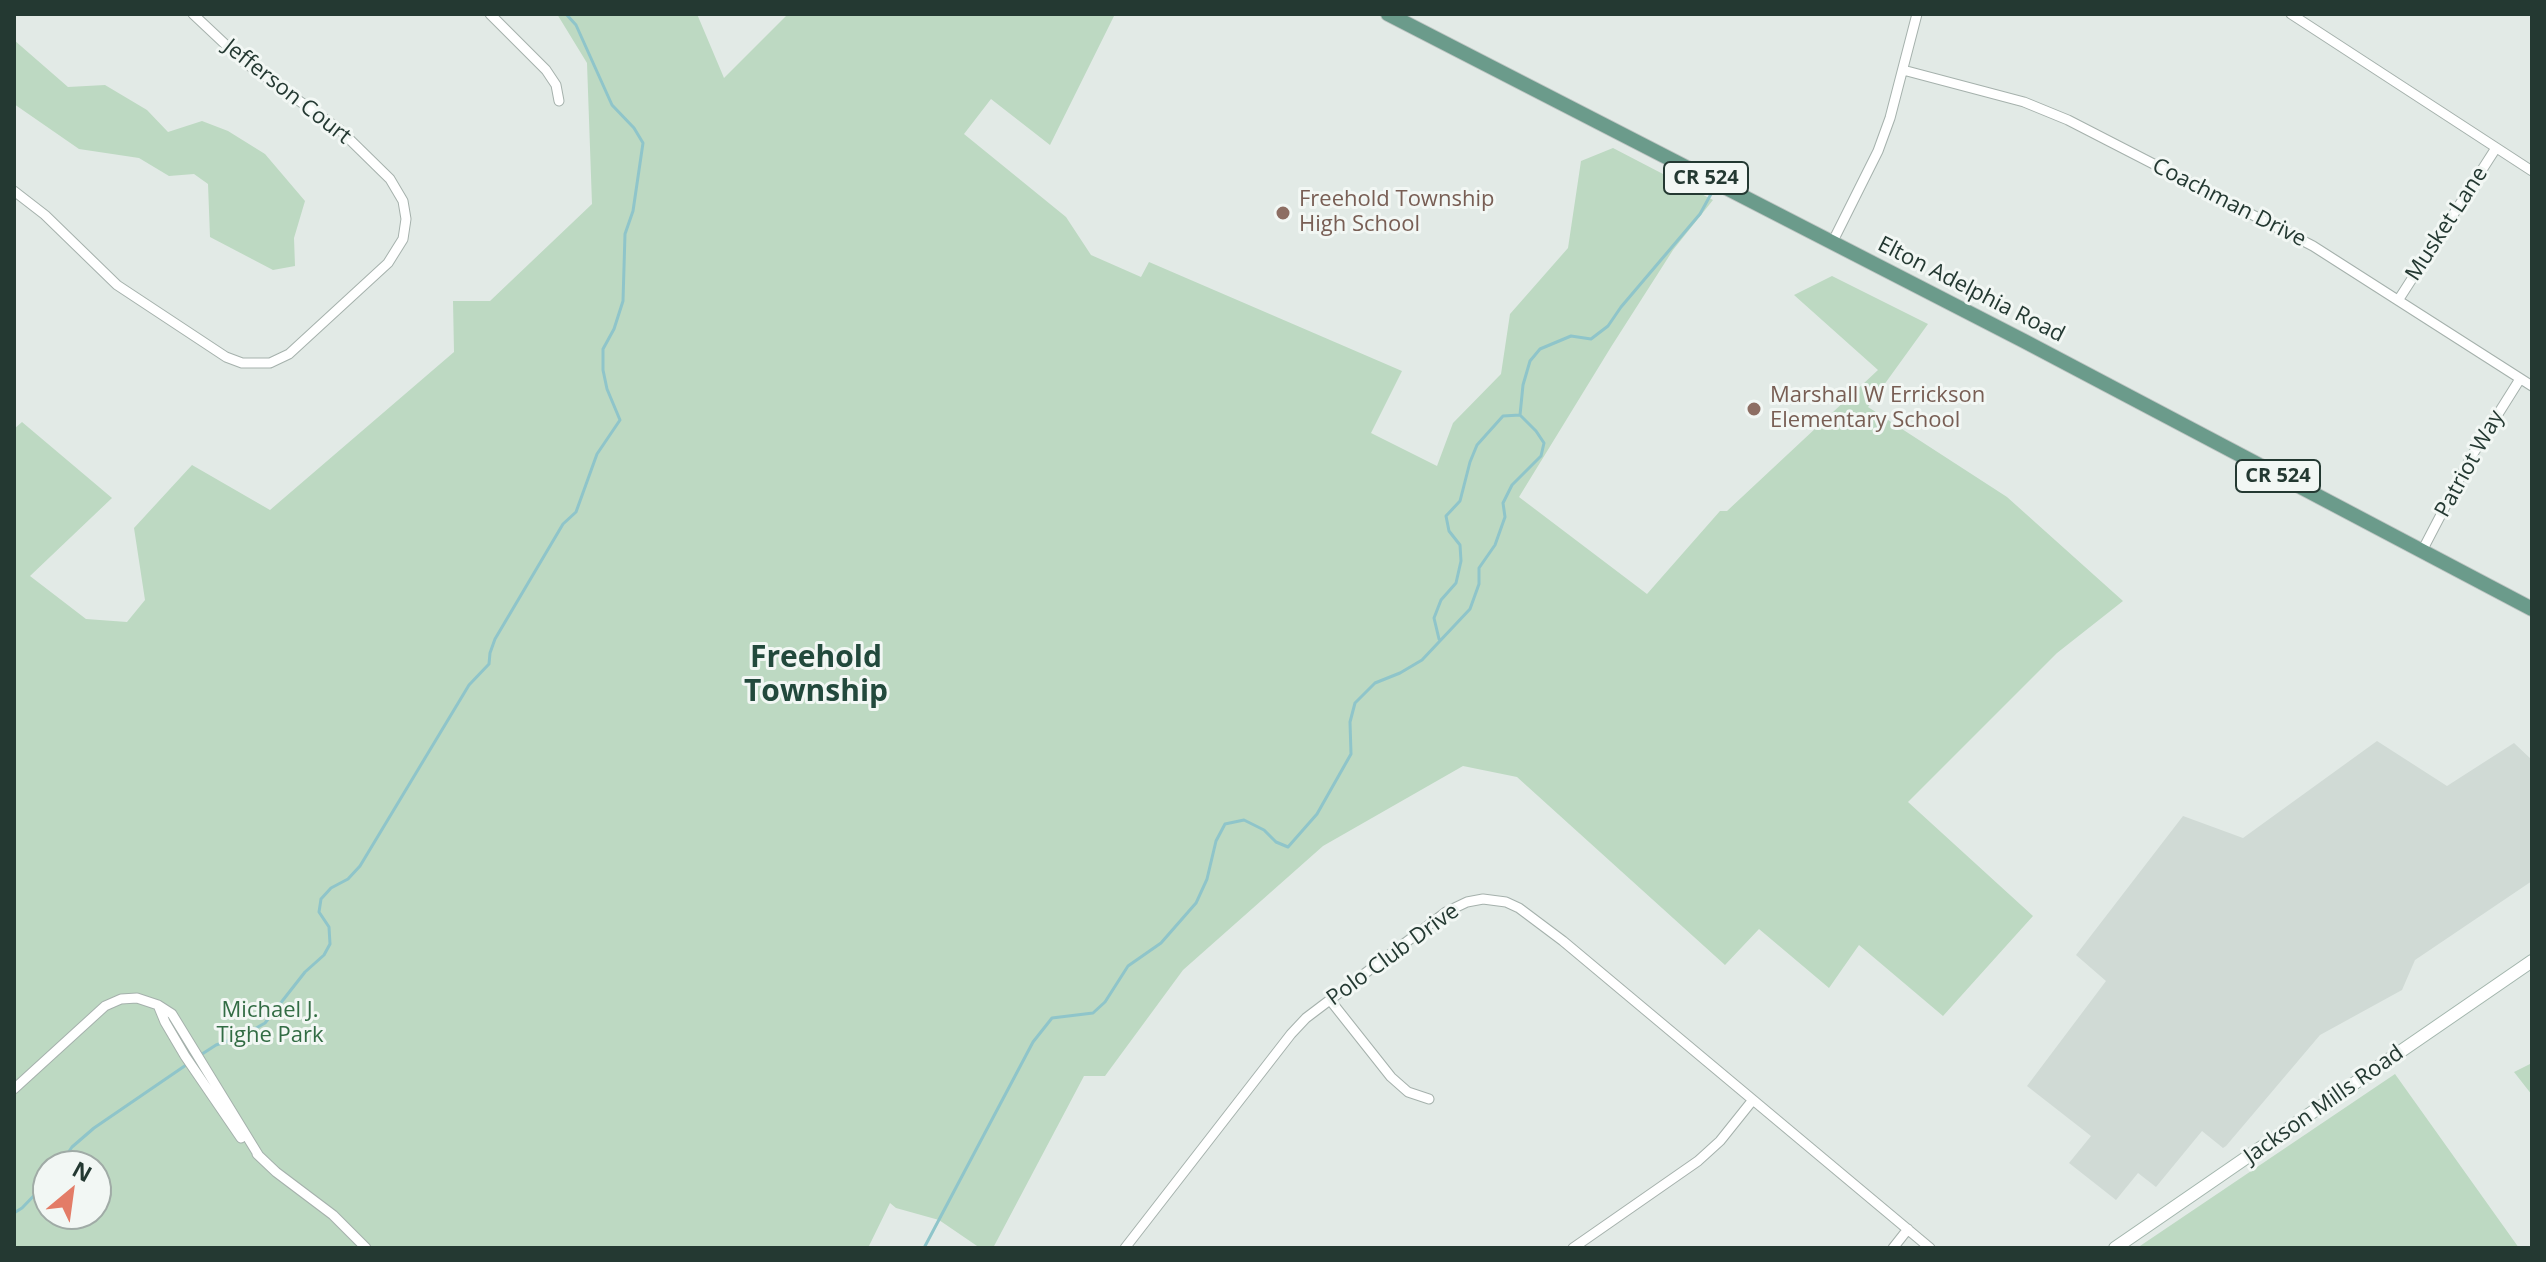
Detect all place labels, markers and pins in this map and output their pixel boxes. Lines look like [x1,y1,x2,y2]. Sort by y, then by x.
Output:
place label: Freehold Township High School [1299,187,1494,238]
marker: Freehold Township High School [1274,204,1292,222]
place label: Marshall W Errickson Elementary School [1770,383,1985,434]
marker: Marshall W Errickson Elementary School [1745,400,1763,418]

